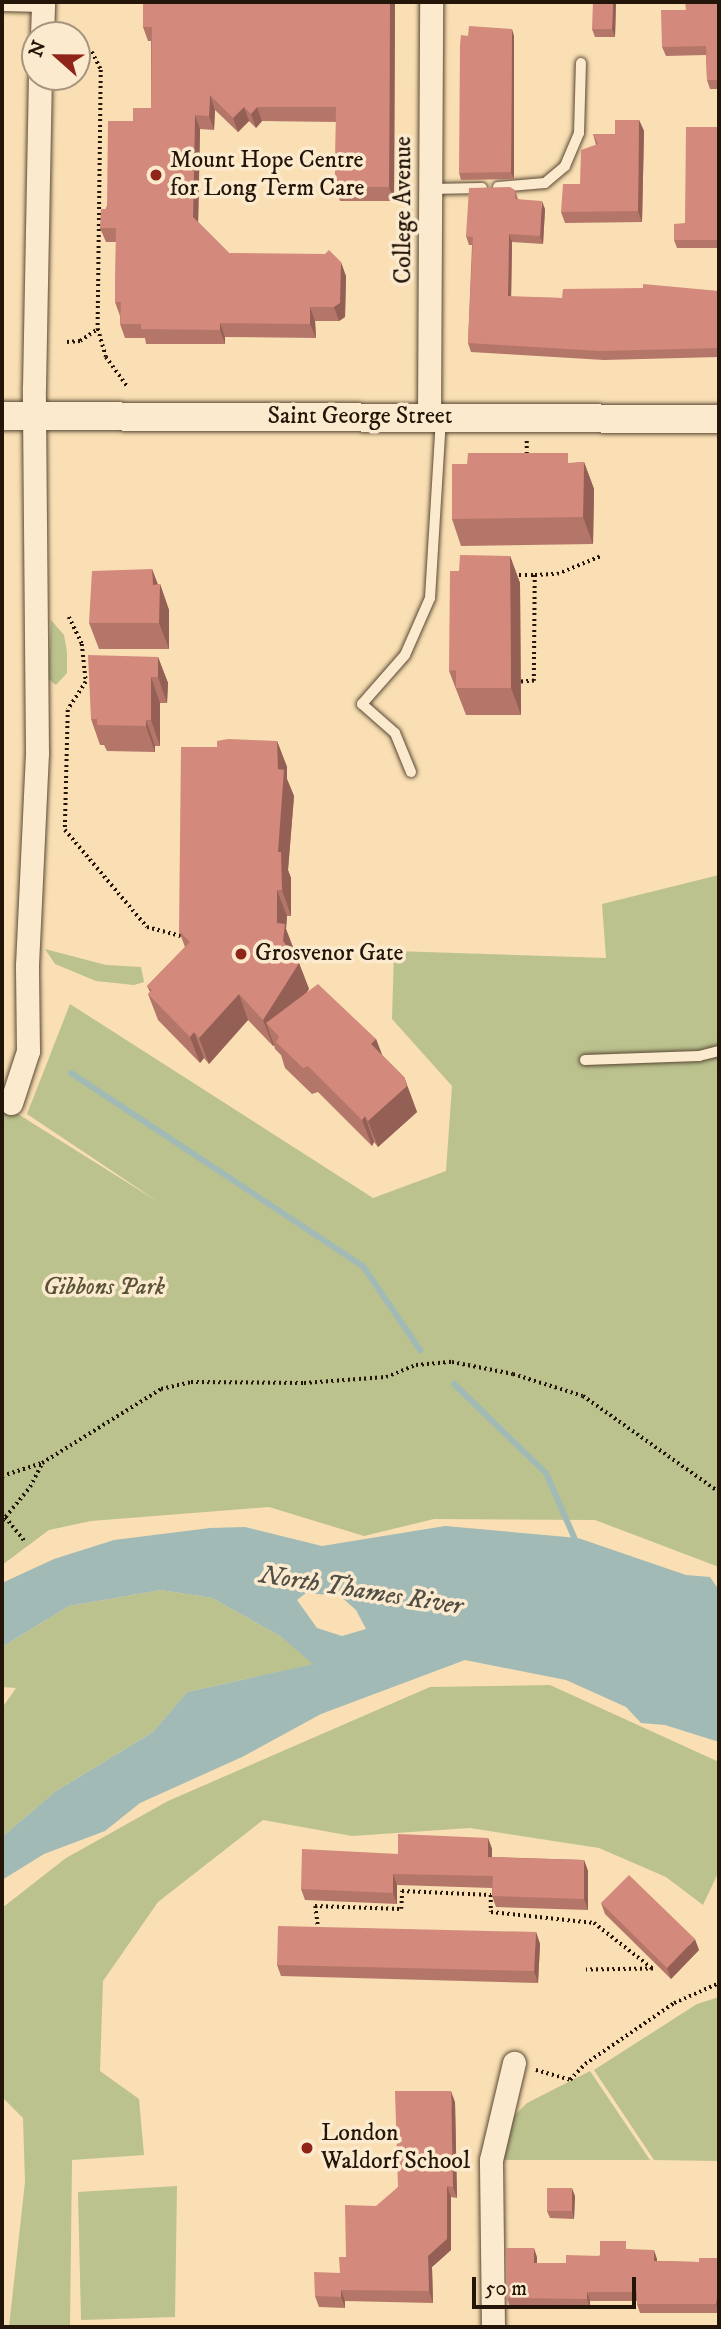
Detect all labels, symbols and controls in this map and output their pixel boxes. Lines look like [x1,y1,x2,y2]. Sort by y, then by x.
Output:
north arrow [21,21,91,91]
text: N [24,38,51,60]
street label: College Avenue [390,136,418,284]
place label: Mount Hope Centre for Long Term Care [170,147,364,203]
marker: Mount Hope Centre for Long Term Care [148,167,164,183]
street label: Saint George Street [268,403,452,431]
place label: Grosvenor Gate [255,940,404,968]
marker: Grosvenor Gate [233,946,249,962]
park label: Gibbons Park [43,1274,165,1302]
water label: North Thames River [257,1560,465,1622]
place label: London Waldorf School [321,2120,470,2176]
marker: London Waldorf School [299,2140,315,2156]
scale bar [476,2262,640,2306]
text: 50 m [485,2276,527,2302]

